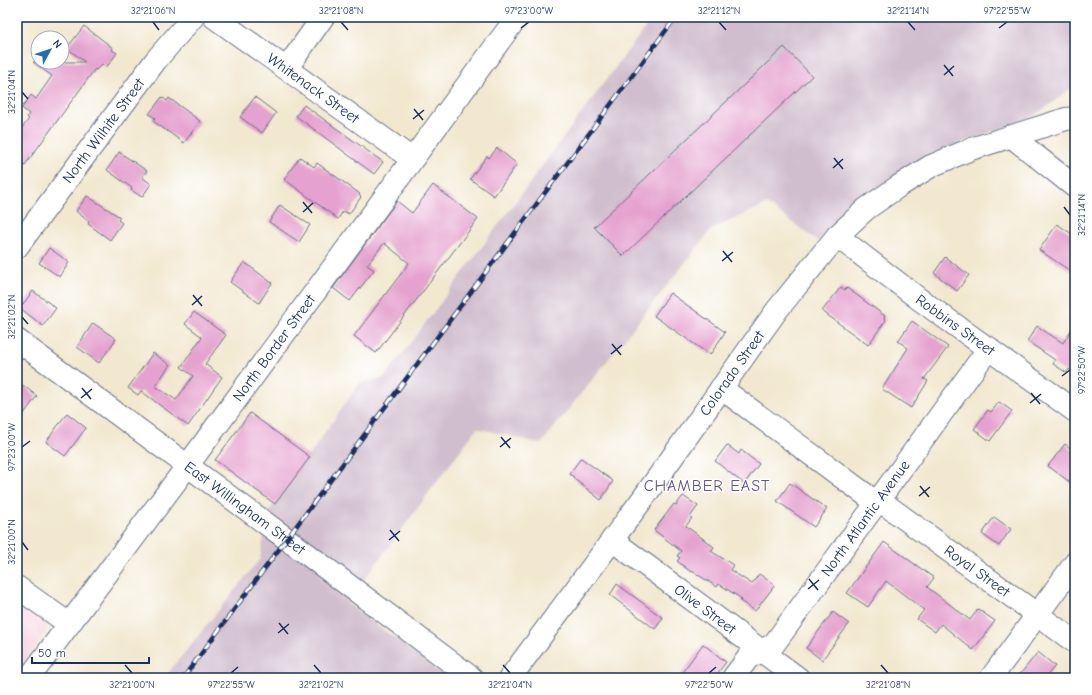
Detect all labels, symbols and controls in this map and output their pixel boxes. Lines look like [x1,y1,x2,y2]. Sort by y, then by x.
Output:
text: 32°21'06"N [131,5,175,17]
text: 32°21'08"N [319,5,363,17]
text: 97°23'00"W [505,5,554,17]
text: 32°21'12"N [698,5,740,17]
text: 32°21'14"N [887,5,929,17]
text: 97°22'55"W [983,5,1031,17]
north arrow [30,30,70,70]
text: N [50,37,65,51]
street label: Whitenack Street [264,49,363,128]
text: 32°21'04"N [6,70,18,114]
street label: North Wilhite Street [59,74,149,187]
text: 32°21'14"N [1076,194,1088,236]
street label: Robbins Street [912,290,999,360]
street label: North Border Street [229,291,319,405]
text: 32°21'02"N [6,295,18,339]
street label: Colorado Street [696,327,769,419]
text: 97°22'50"W [1076,346,1088,394]
text: 97°23'00"W [6,422,18,471]
street label: North Atlantic Avenue [817,456,914,580]
street label: East Willingham Street [181,457,309,559]
district label: CHAMBER EAST [644,477,770,495]
text: 32°21'00"N [6,519,18,565]
street label: Royal Street [941,541,1014,601]
street label: Olive Street [671,580,740,638]
scale bar [32,639,149,665]
text: 50 m [38,646,66,660]
text: 32°21'00"N [109,679,155,691]
text: 97°22'55"W [207,679,255,691]
text: 32°21'02"N [299,679,343,691]
text: 32°21'04"N [488,679,532,691]
text: 97°22'50"W [685,679,733,691]
text: 32°21'08"N [866,679,910,691]

